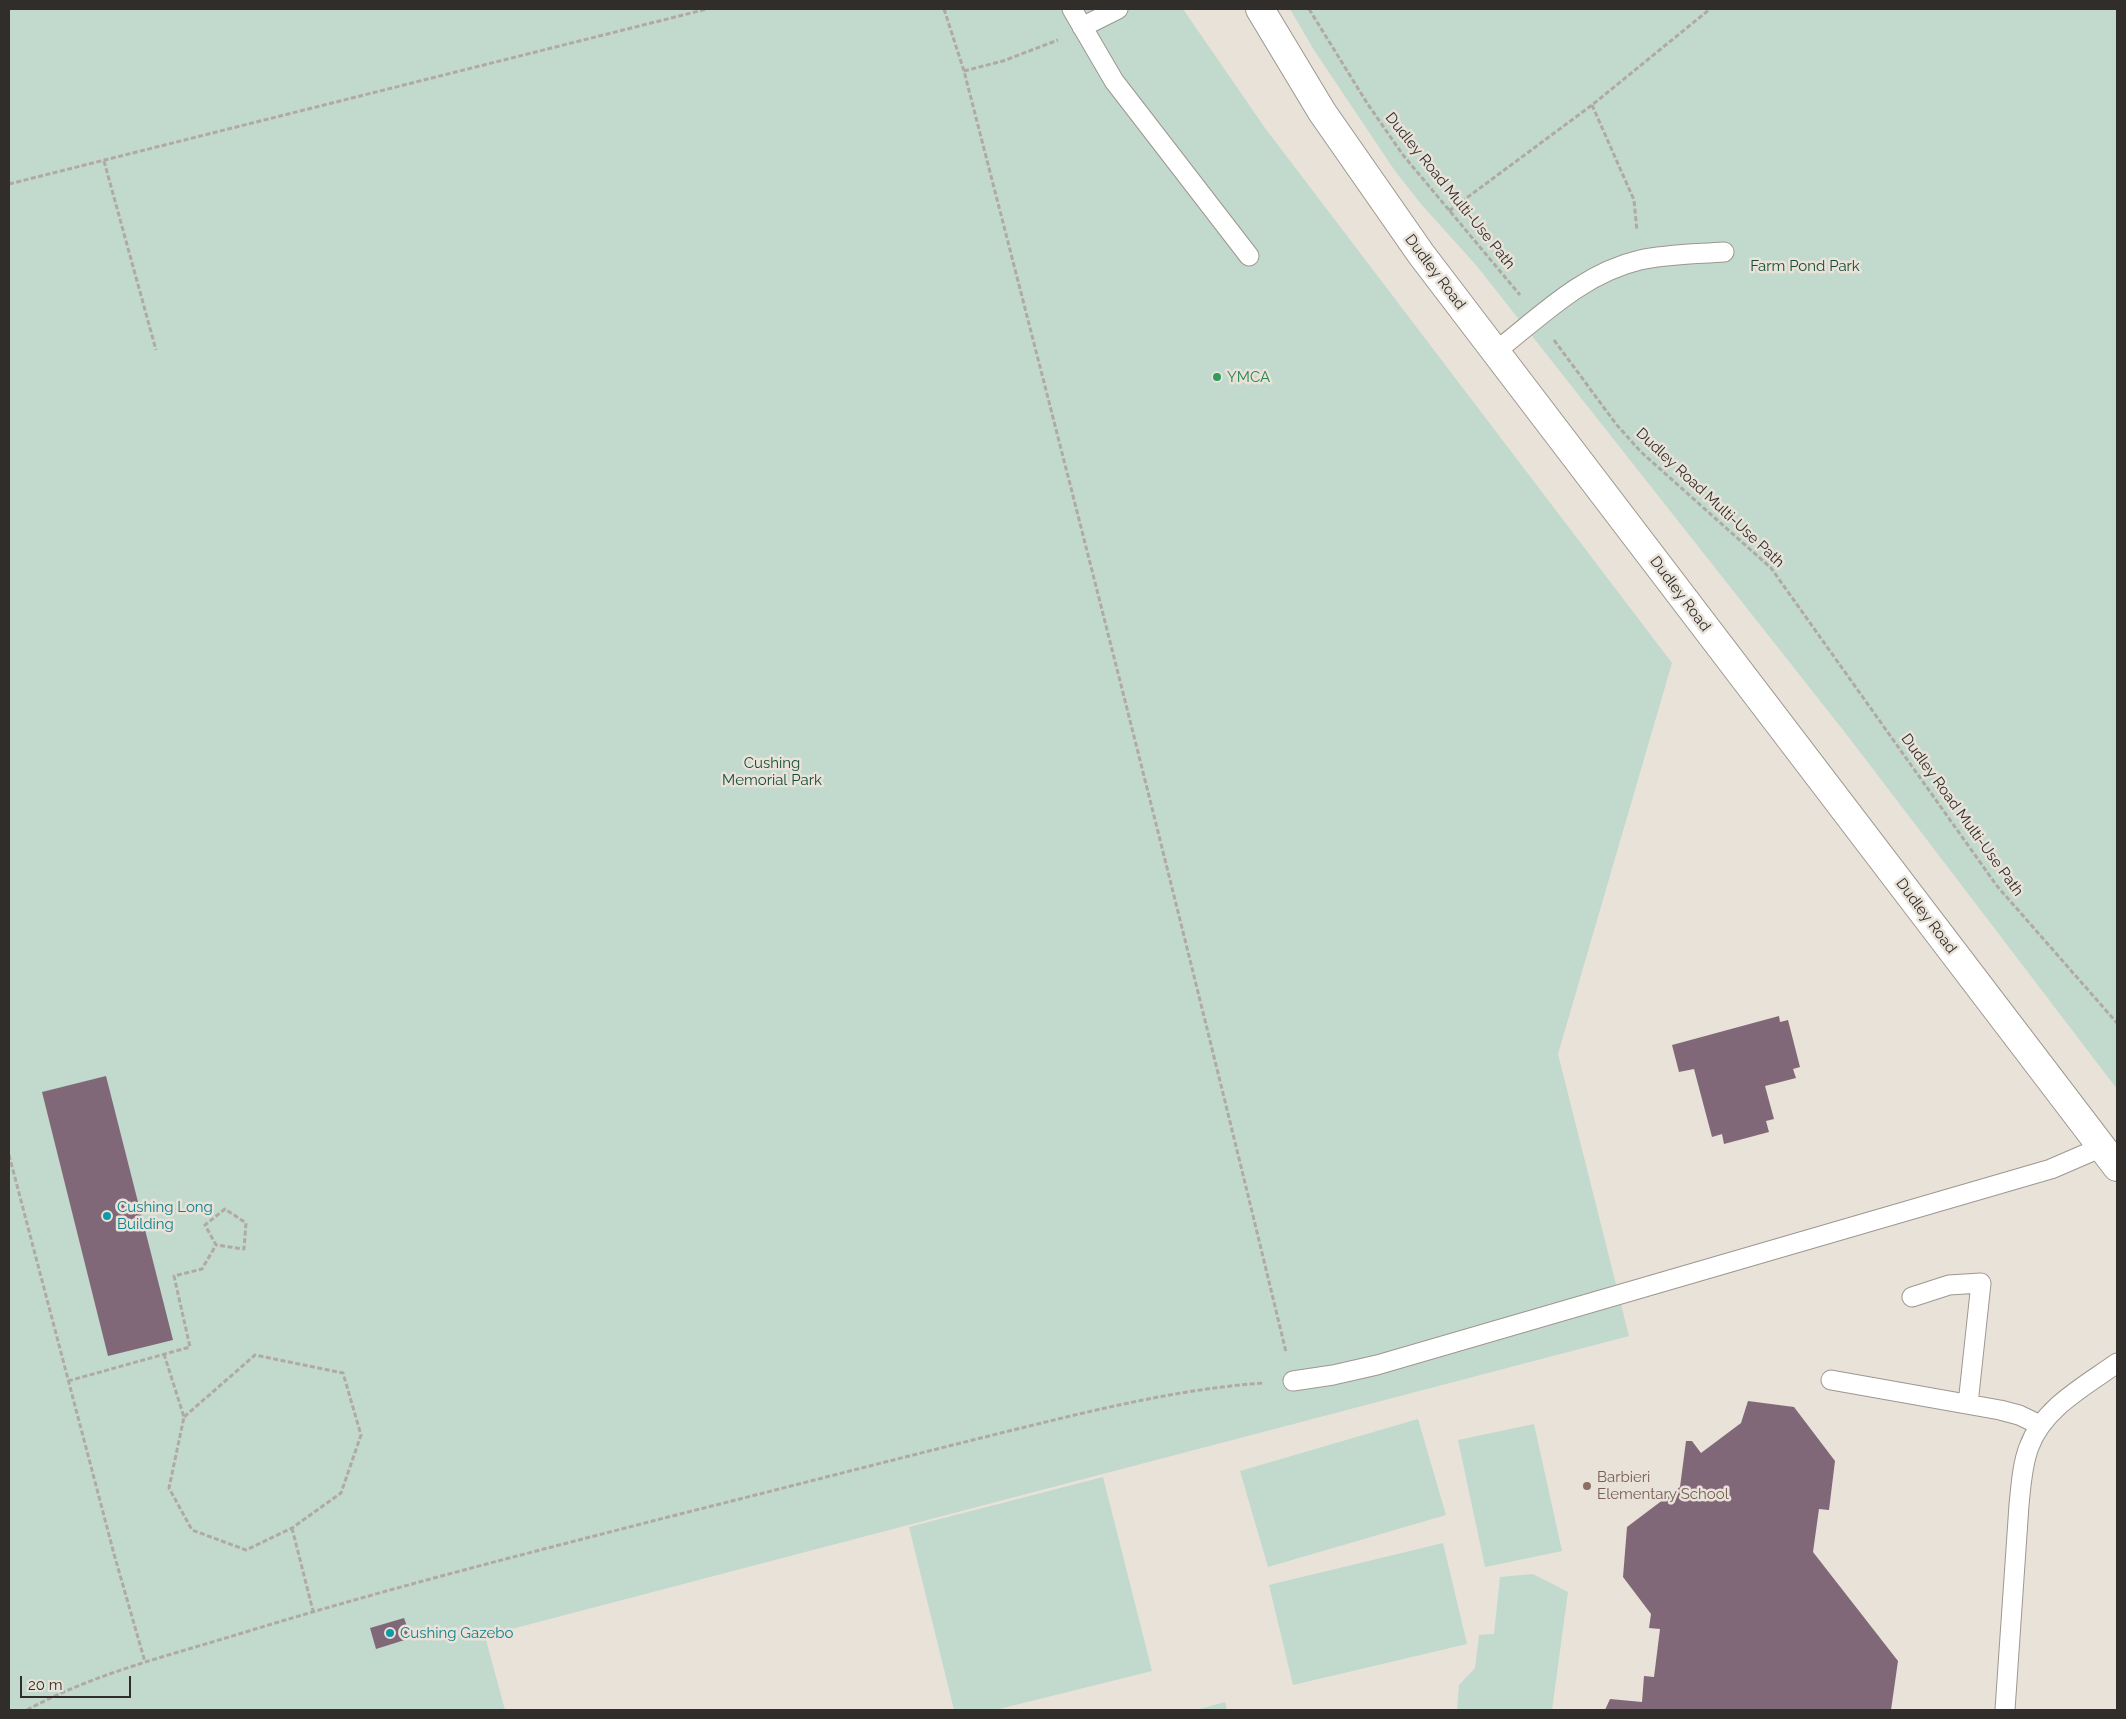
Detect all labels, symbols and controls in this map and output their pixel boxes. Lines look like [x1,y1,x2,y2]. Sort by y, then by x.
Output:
street label: Dudley Road Multi-Use Path [1381,109,1519,273]
street label: Dudley Road [1401,231,1469,313]
park label: Farm Pond Park [1750,257,1860,275]
place label: YMCA [1227,368,1270,386]
marker: YMCA [1211,371,1223,383]
street label: Dudley Road Multi-Use Path [1632,424,1788,572]
street label: Dudley Road [1646,553,1714,635]
street label: Dudley Road Multi-Use Path [1897,730,2027,900]
park label: Cushing Memorial Park [722,754,822,789]
street label: Dudley Road [1892,875,1960,957]
place label: Cushing Long Building [117,1198,213,1233]
marker: Cushing Long Building [101,1210,113,1222]
place label: Barbieri Elementary School [1597,1468,1729,1503]
marker: Barbieri Elementary School [1581,1480,1593,1492]
place label: Cushing Gazebo [400,1624,513,1642]
marker: Cushing Gazebo [384,1627,396,1639]
scale bar [22,1666,134,1698]
text: 20 m [28,1676,63,1694]

